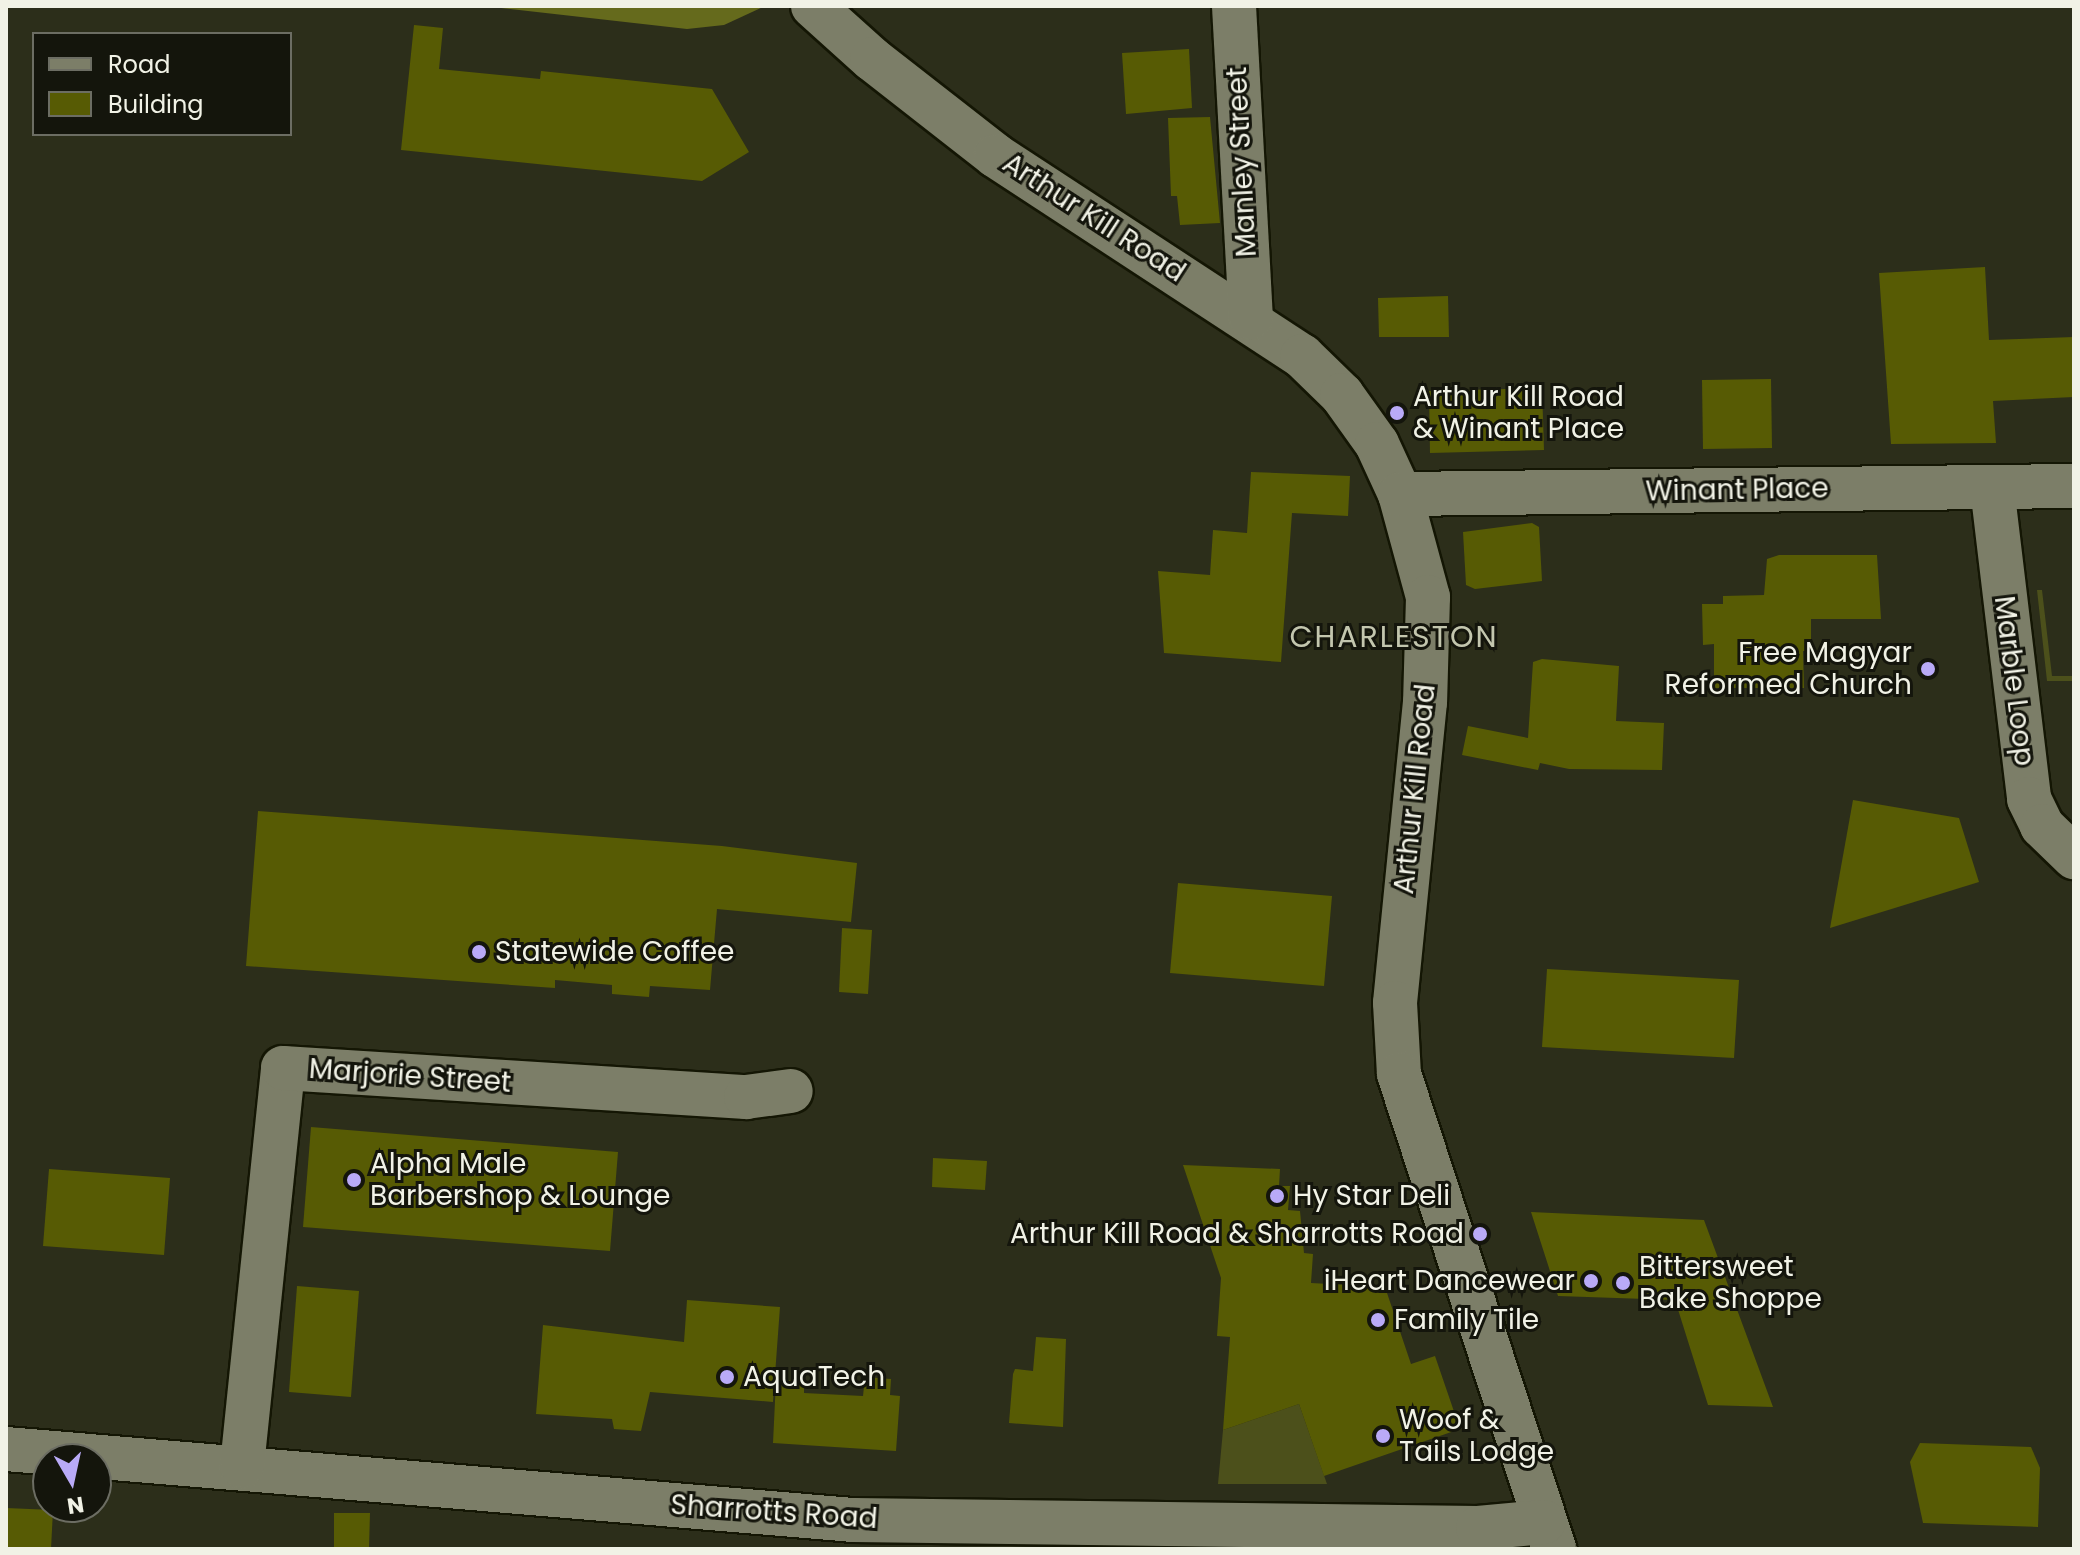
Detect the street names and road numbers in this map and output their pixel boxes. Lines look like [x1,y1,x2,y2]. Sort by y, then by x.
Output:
street label: Manley Street [1220,66,1264,258]
street label: Arthur Kill Road [996,146,1192,290]
street label: Winant Place [1645,472,1829,508]
street label: Marble Loop [1987,594,2041,768]
street label: Arthur Kill Road [1387,682,1443,896]
street label: Marjorie Street [308,1052,512,1100]
street label: Sharrotts Road [669,1488,879,1536]

